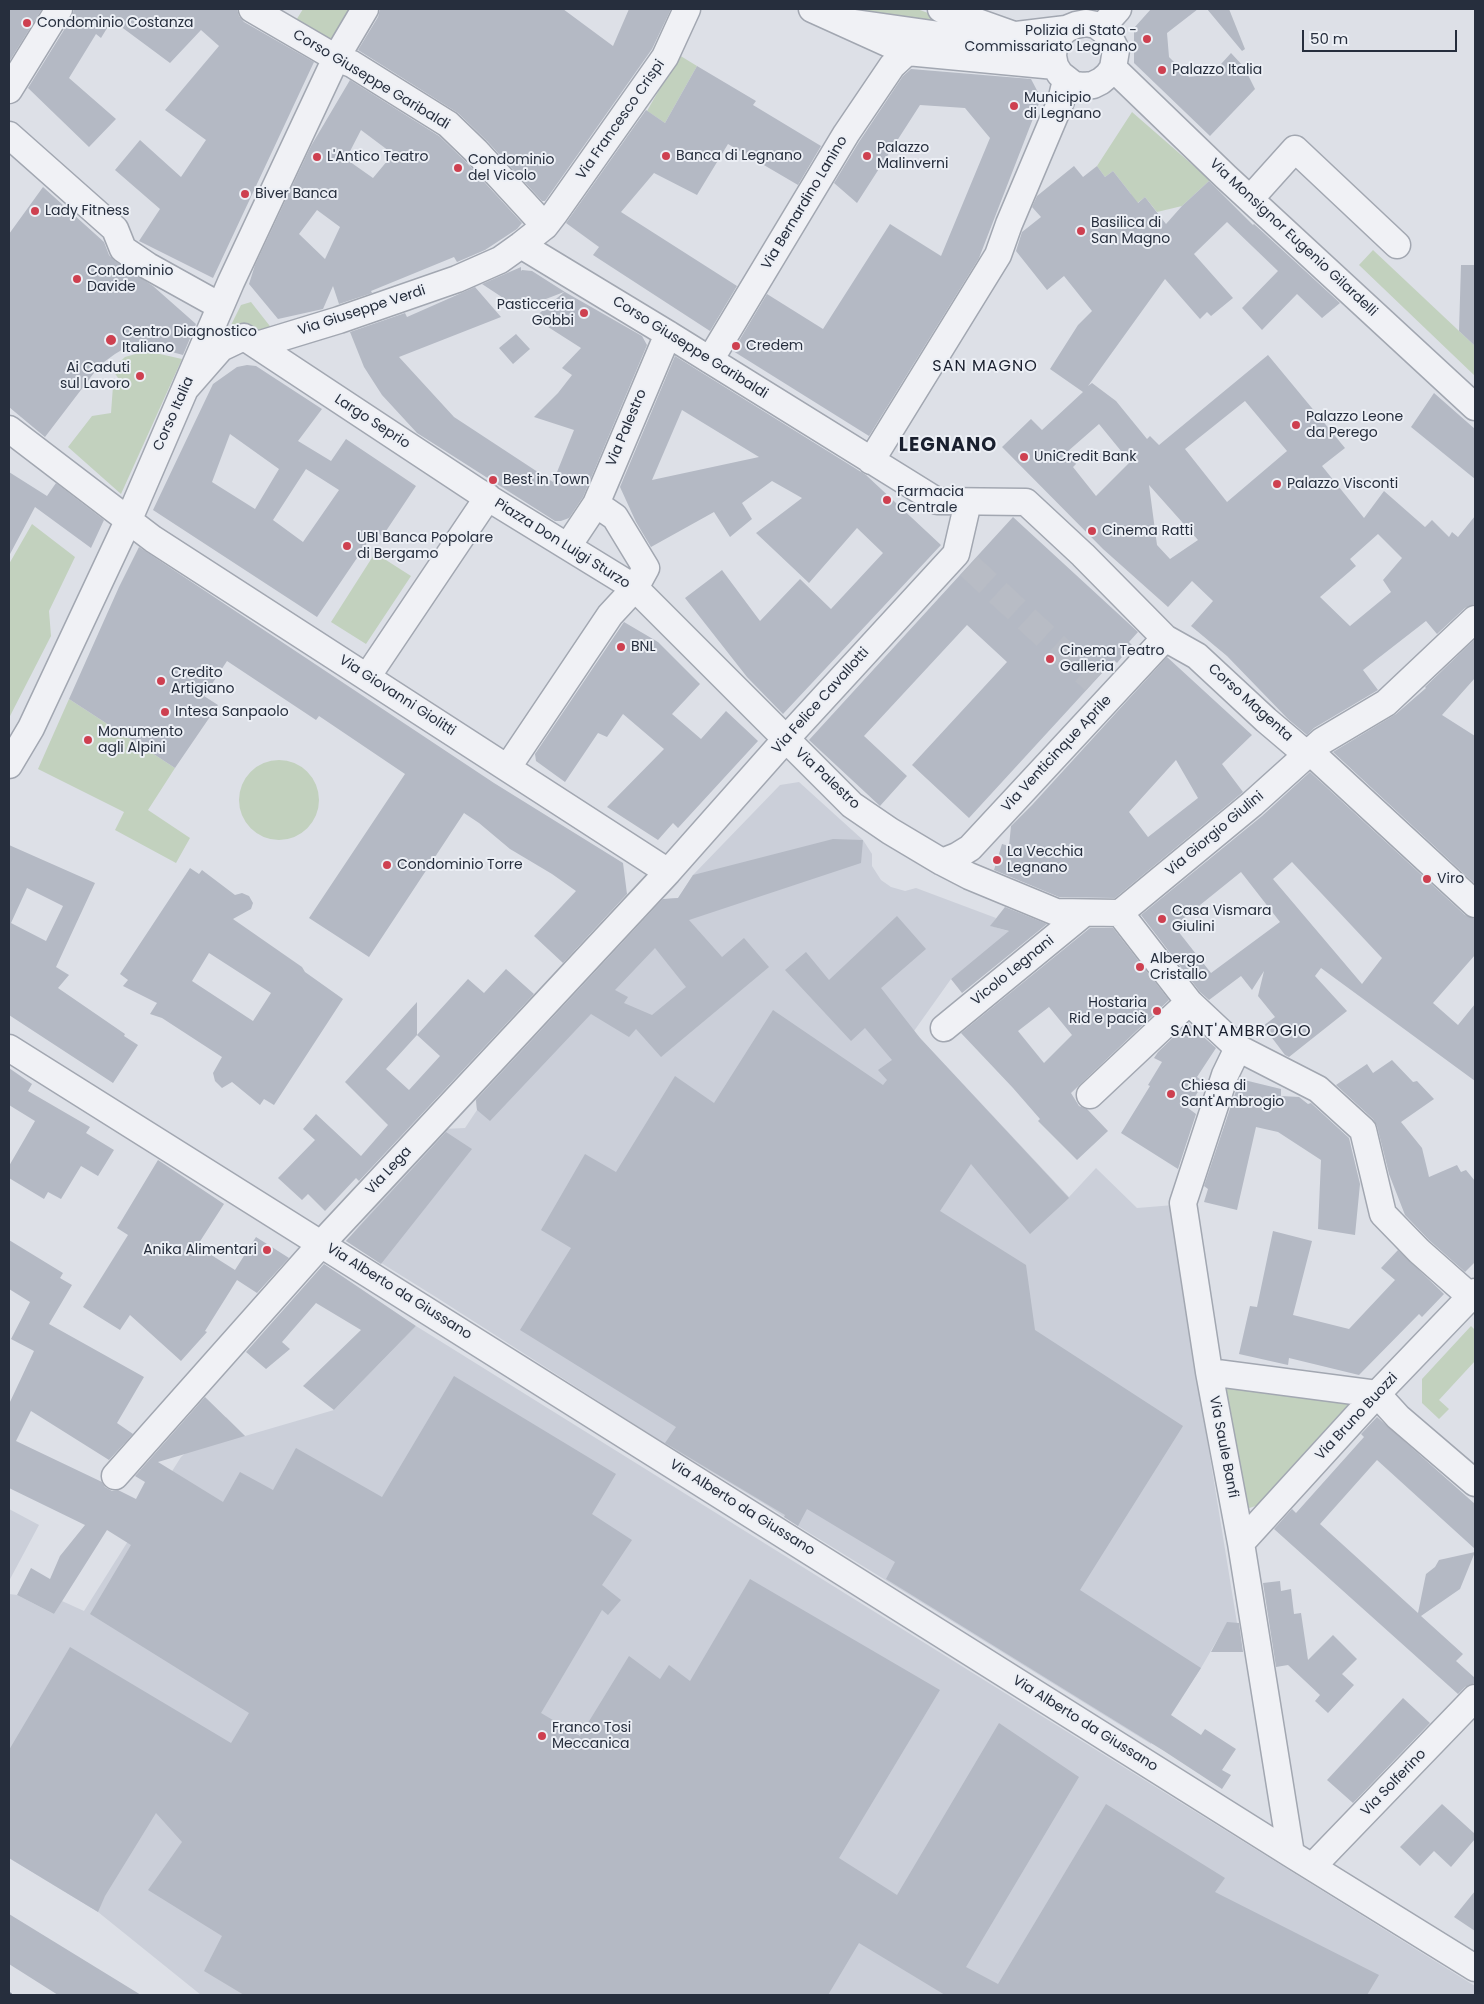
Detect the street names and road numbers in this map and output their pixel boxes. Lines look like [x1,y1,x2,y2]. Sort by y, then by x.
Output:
street label: Corso Giuseppe Garibaldi [290,26,452,134]
street label: Via Francesco Crispi [573,57,669,183]
street label: Via Bernardino Lanino [758,133,852,273]
street label: Via Monsignor Eugenio Gilardelli [1206,156,1380,320]
street label: Via Giuseppe Verdi [296,282,428,340]
street label: Corso Giuseppe Garibaldi [609,293,771,403]
street label: Corso Italia [150,374,198,454]
street label: Via Palestro [603,387,651,469]
street label: Largo Seprio [331,391,413,453]
street label: Piazza Don Luigi Sturzo [491,495,633,593]
street label: Via Felice Cavallotti [769,645,873,757]
street label: Via Giovanni Giolitti [336,652,458,740]
street label: Corso Magenta [1204,661,1296,745]
street label: Via Venticinque Aprile [999,692,1115,816]
street label: Via Palestro [791,745,863,813]
street label: Via Giorgio Giulini [1163,788,1267,880]
street label: Vicolo Legnani [968,933,1058,1009]
street label: Via Lega [362,1143,416,1199]
street label: Via Alberto da Giussano [323,1240,475,1344]
street label: Via Bruno Buozzi [1312,1370,1402,1464]
street label: Via Saule Banfi [1205,1395,1241,1499]
street label: Via Alberto da Giussano [666,1456,818,1560]
street label: Via Alberto da Giussano [1009,1672,1161,1776]
street label: Via Solferino [1358,1746,1430,1820]

